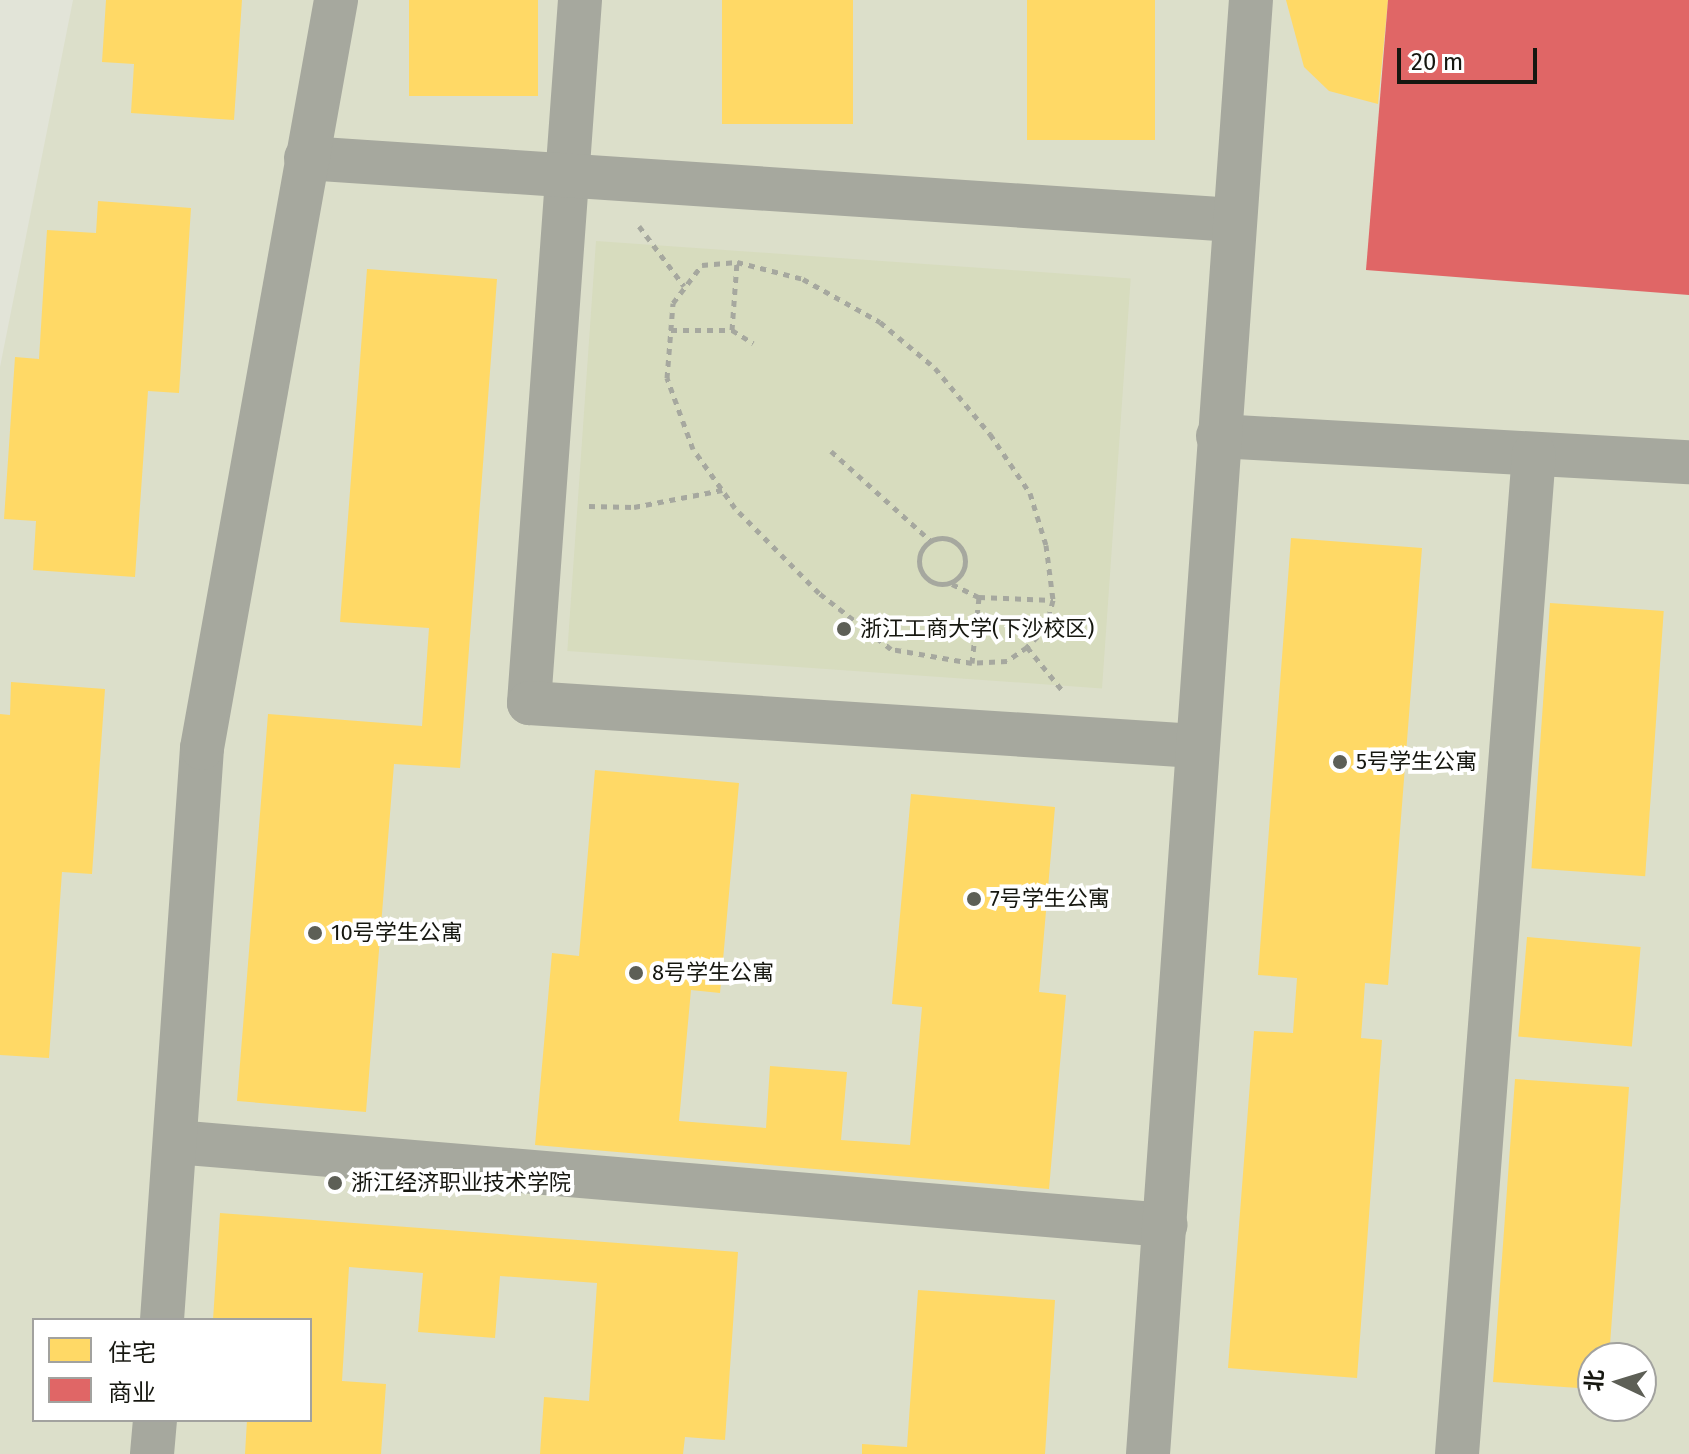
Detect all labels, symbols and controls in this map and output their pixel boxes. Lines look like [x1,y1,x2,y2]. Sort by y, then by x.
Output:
scale bar [1401,32,1541,82]
text: 20 m [1411,48,1463,76]
place label: 浙江工商大学(下沙校区) [860,616,1094,642]
marker: 浙江工商大学(下沙校区) [835,620,853,638]
place label: 5号学生公寓 [1356,749,1477,775]
marker: 5号学生公寓 [1331,753,1349,771]
place label: 7号学生公寓 [990,886,1110,912]
marker: 7号学生公寓 [965,890,983,908]
place label: 10号学生公寓 [331,920,463,946]
marker: 10号学生公寓 [306,924,324,942]
place label: 8号学生公寓 [652,960,774,986]
marker: 8号学生公寓 [627,964,645,982]
place label: 浙江经济职业技术学院 [351,1170,571,1196]
marker: 浙江经济职业技术学院 [326,1174,344,1192]
legend [32,1318,312,1422]
text: 住宅 [108,1339,156,1367]
north arrow [1577,1342,1657,1422]
text: 北 [1580,1369,1609,1392]
text: 商业 [108,1379,156,1407]

